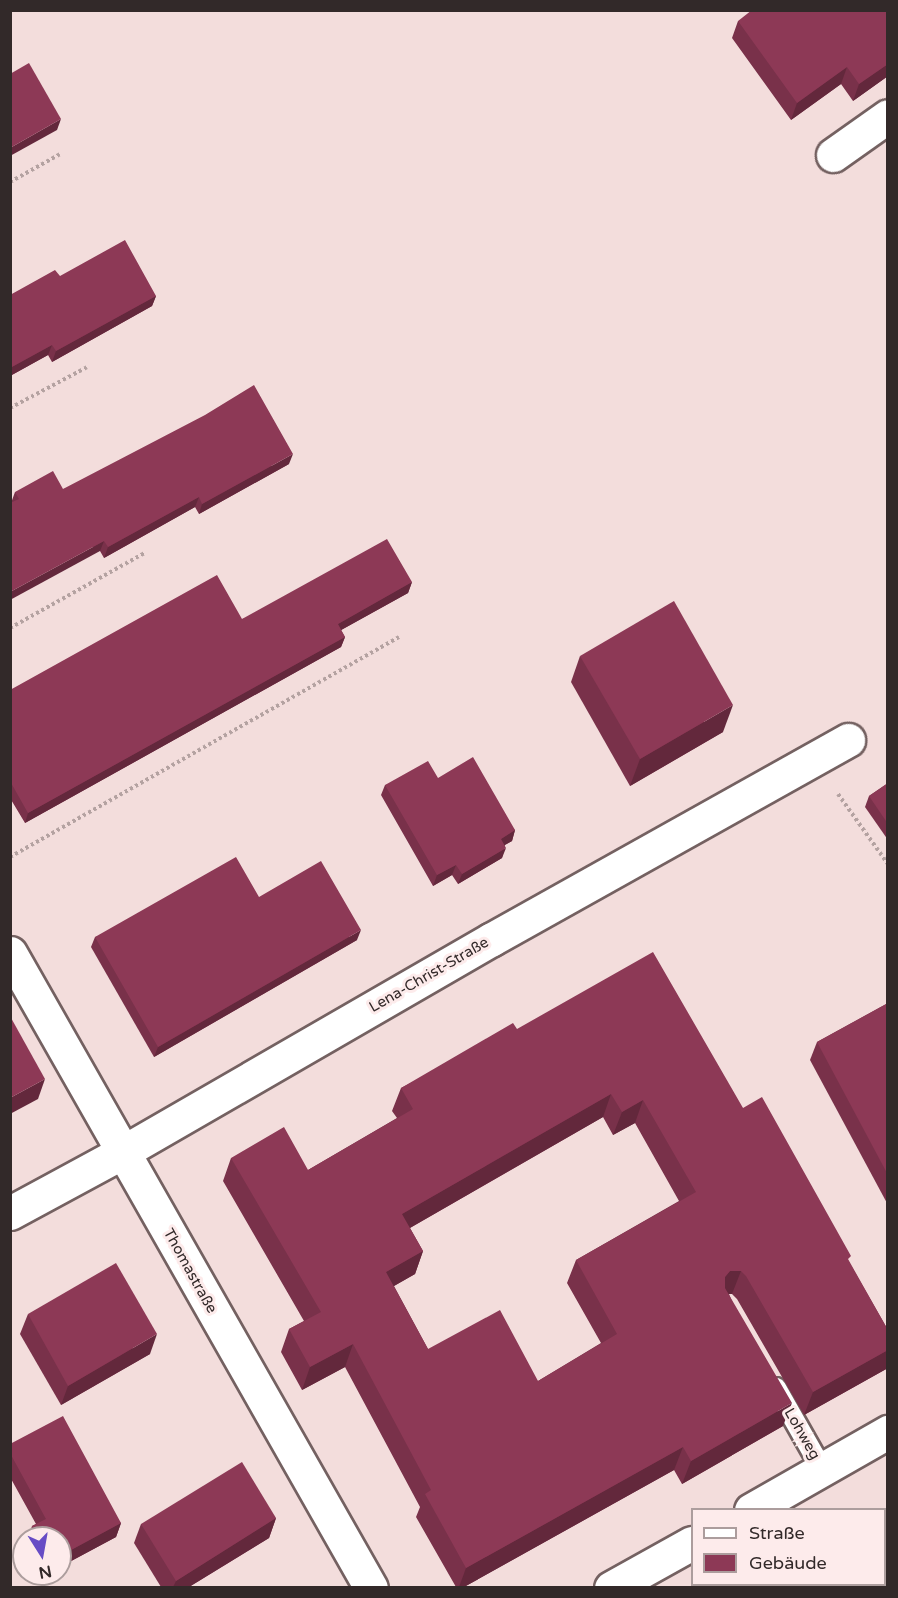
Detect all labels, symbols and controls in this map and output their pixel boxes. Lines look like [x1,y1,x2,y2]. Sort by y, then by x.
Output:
street label: Lena-Christ-Straße [366,933,492,1017]
street label: Thomastraße [159,1225,221,1317]
street label: Lohweg [780,1405,824,1463]
legend [691,1508,886,1586]
text: Straße [749,1522,805,1544]
north arrow [12,1526,72,1586]
text: Gebäude [749,1552,827,1574]
text: N [37,1561,53,1583]

